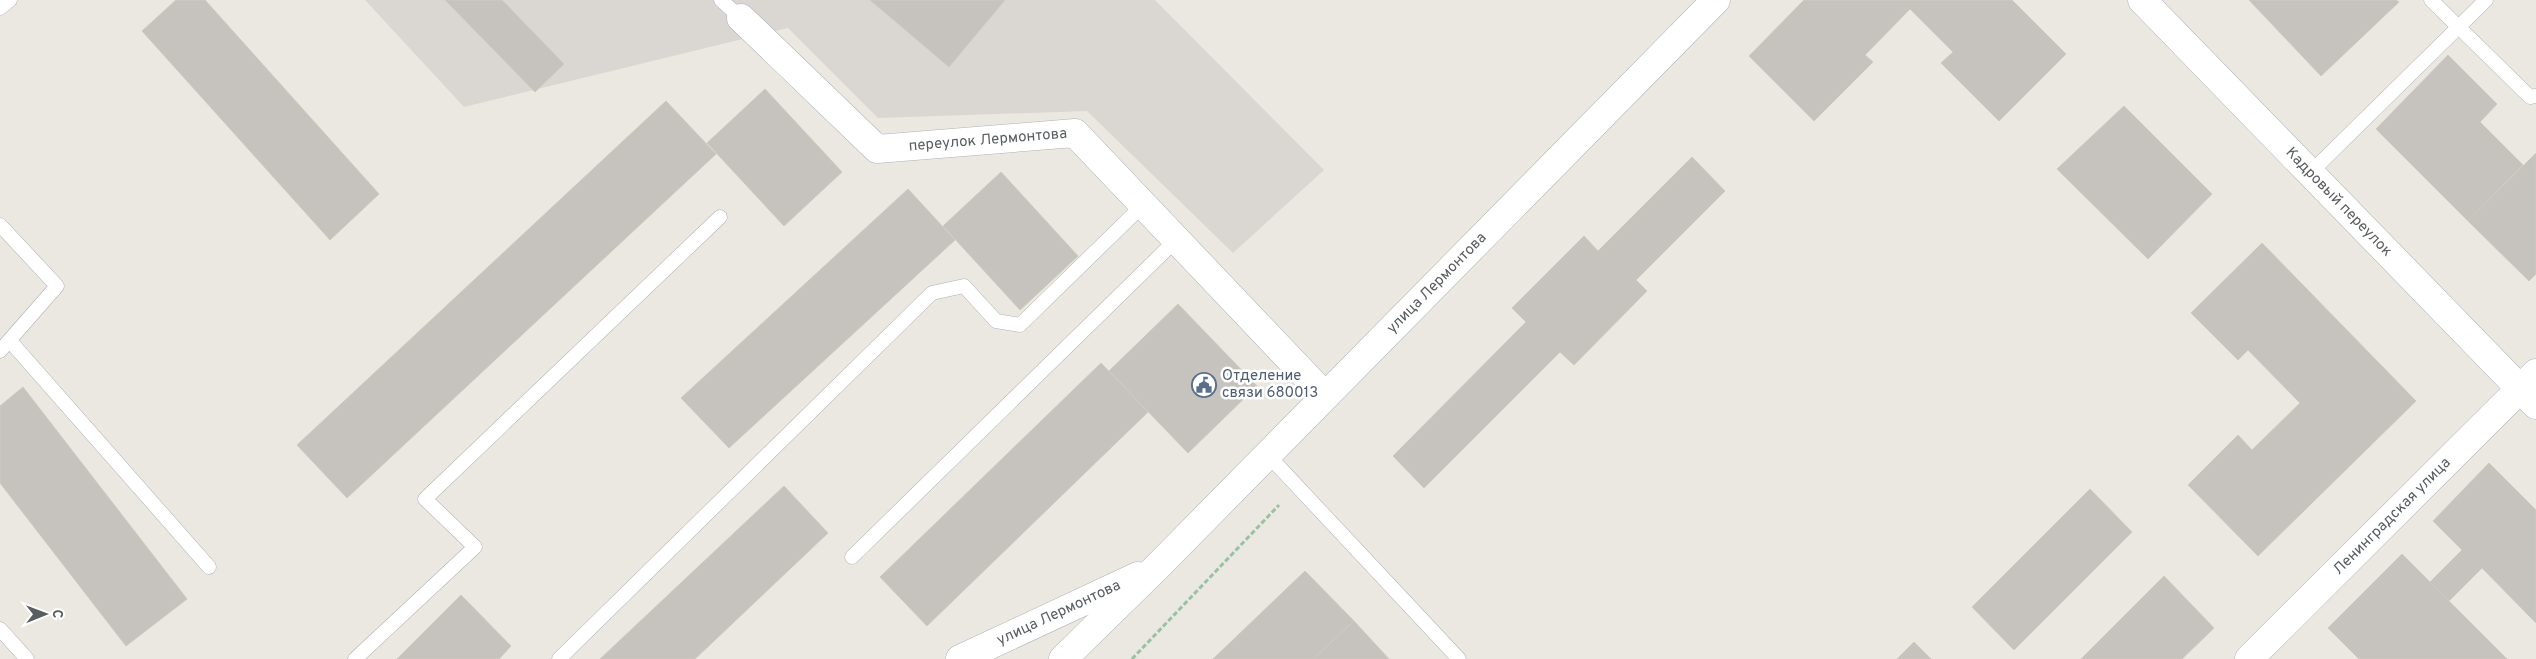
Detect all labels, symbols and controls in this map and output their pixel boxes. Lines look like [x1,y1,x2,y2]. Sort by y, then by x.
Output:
street label: переулок Лермонтова [908,124,1068,156]
street label: Кадровый переулок [2281,143,2396,261]
street label: улица Лермонтова [1383,229,1491,338]
place label: Отделение связи 680013 [1222,367,1318,403]
public building icon: Отделение связи 680013 [1191,372,1217,398]
street label: Ленинградская улица [2329,454,2455,579]
street label: улица Лермонтова [994,576,1124,650]
north arrow [20,589,70,639]
text: С [48,609,65,618]

